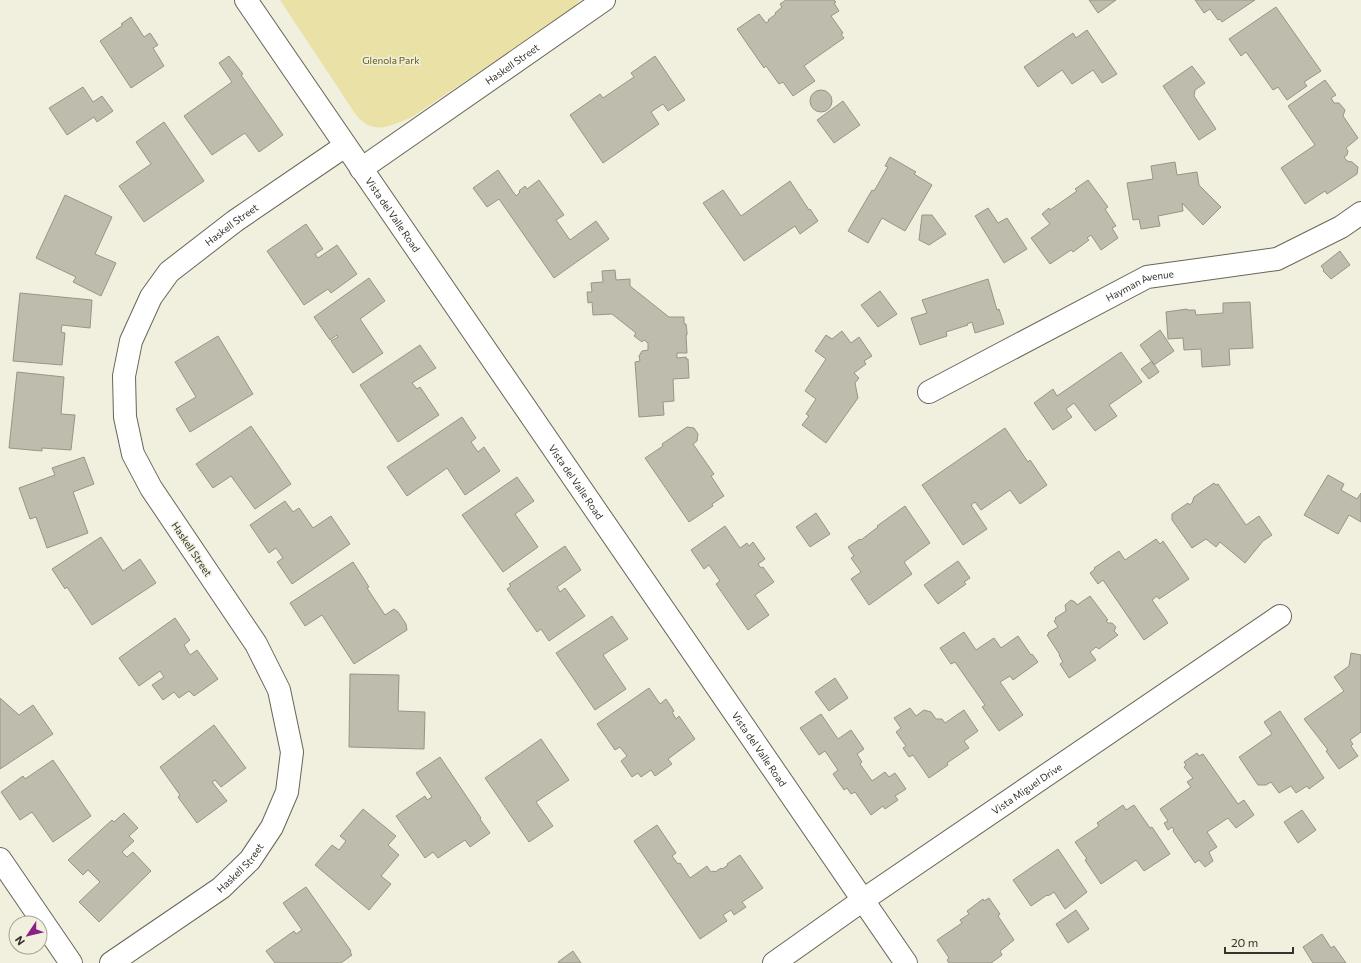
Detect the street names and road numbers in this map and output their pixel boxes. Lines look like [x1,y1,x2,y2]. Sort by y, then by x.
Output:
street label: Haskell Street [483,41,541,87]
street label: Vista del Valle Road [363,175,423,254]
street label: Haskell Street [202,201,260,248]
street label: Hayman Avenue [1104,267,1175,304]
street label: Vista del Valle Road [546,442,606,522]
street label: Haskell Street [169,520,215,578]
street label: Vista del Valle Road [729,709,789,789]
street label: Vista Miguel Drive [989,760,1064,817]
street label: Haskell Street [214,841,266,895]

